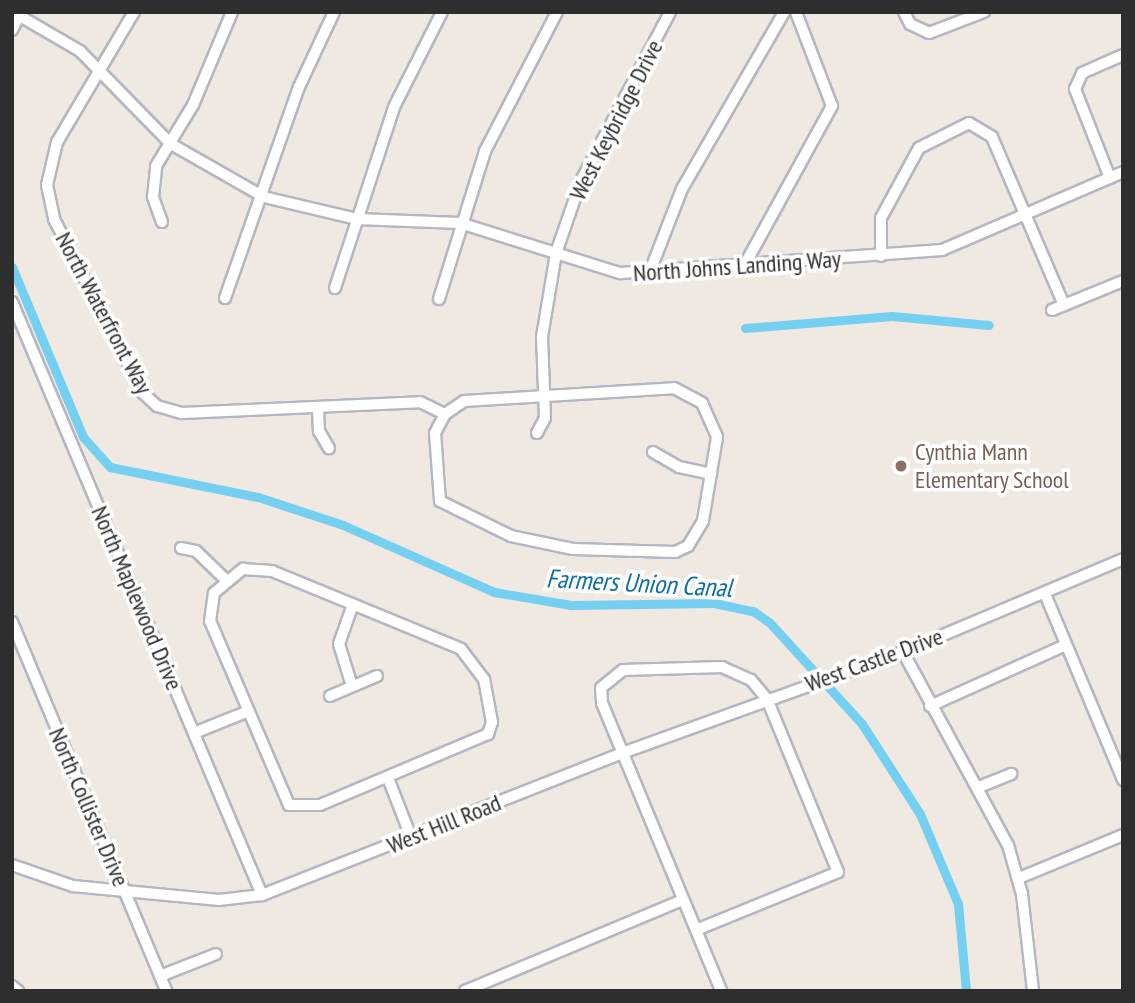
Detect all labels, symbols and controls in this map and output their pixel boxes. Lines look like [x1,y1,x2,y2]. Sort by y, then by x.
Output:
street label: West Keybridge Drive [563,35,669,205]
street label: North Waterfront Way [49,227,159,399]
street label: North Johns Landing Way [632,244,842,288]
place label: Cynthia Mann Elementary School [915,438,1069,494]
marker: Cynthia Mann Elementary School [893,458,909,474]
street label: North Maplewood Drive [85,502,189,694]
water label: Farmers Union Canal [545,563,733,603]
street label: West Castle Drive [801,622,947,698]
street label: North Collister Drive [43,723,135,891]
street label: West Hill Road [383,788,505,860]

